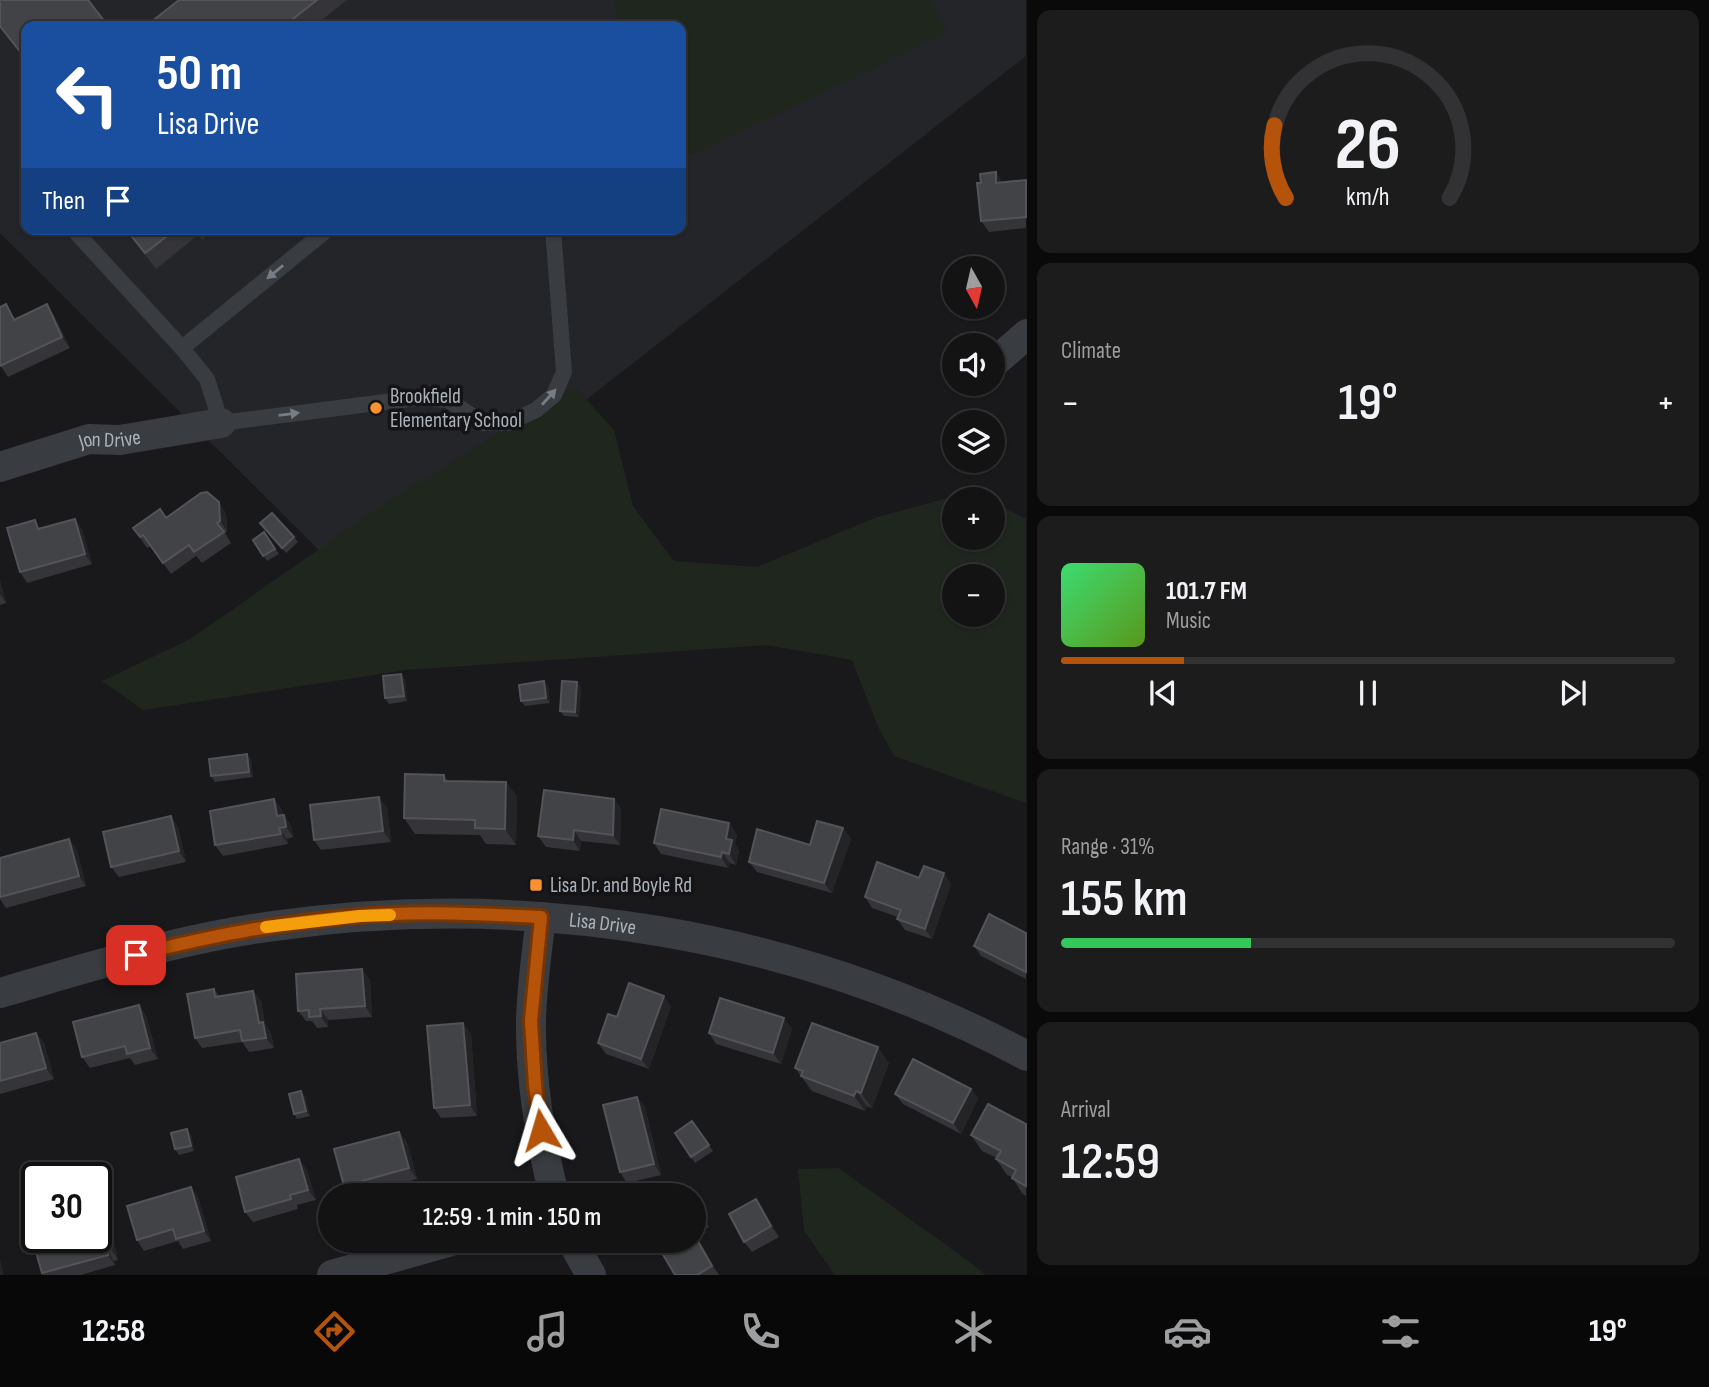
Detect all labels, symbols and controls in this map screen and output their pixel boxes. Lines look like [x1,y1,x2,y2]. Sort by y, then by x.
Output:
text: 50 m [157,45,242,104]
icon: left [42,49,133,140]
text: 26 [1335,102,1401,190]
text: Lisa Drive [157,105,259,144]
text: km/h [1346,181,1390,212]
icon: arrive [99,182,137,220]
text: Then [42,186,85,217]
north arrow [942,256,1004,318]
map controls [942,256,1005,627]
one-way arrow [267,264,284,279]
button: sound [942,333,1005,396]
text: Climate [1061,337,1121,365]
text: 19° [1338,372,1398,435]
text: − [1061,381,1080,426]
text: + [1656,381,1675,426]
place label: Brookfield Elementary School [390,384,522,433]
one-way arrow [541,388,557,406]
marker: Brookfield Elementary School [368,400,384,416]
one-way arrow [278,409,300,420]
button: layers [942,410,1005,473]
street label: Jon Drive [75,425,143,455]
button: + [942,487,1005,550]
button: − [942,564,1005,627]
text: 101.7 FM [1166,576,1247,607]
text: Music [1166,607,1211,635]
icon: previous [1144,674,1182,712]
icon: pause [1349,674,1387,712]
icon: next [1554,674,1592,712]
text: Range · 31% [1061,833,1155,861]
text: 155 km [1061,868,1188,931]
place label: Lisa Dr. and Boyle Rd [550,873,692,898]
marker: Lisa Dr. and Boyle Rd [528,877,544,893]
street label: Lisa Drive [568,907,638,940]
pin [106,925,166,985]
icon: arrive [117,936,155,974]
position arrow [504,1093,578,1167]
text: Arrival [1061,1096,1110,1124]
text: 12:59 [1061,1131,1160,1194]
speed limit sign: 30 [21,1162,112,1253]
text: 12:59 · 1 min · 150 m [423,1202,601,1233]
icon: directions [310,1307,359,1356]
icon: music [523,1307,572,1356]
icon: phone [736,1307,785,1356]
icon: climate [949,1307,998,1356]
icon: car [1163,1307,1212,1356]
icon: filters [1376,1307,1425,1356]
text: 12:58 [82,1312,145,1351]
text: 19° [1589,1312,1627,1351]

